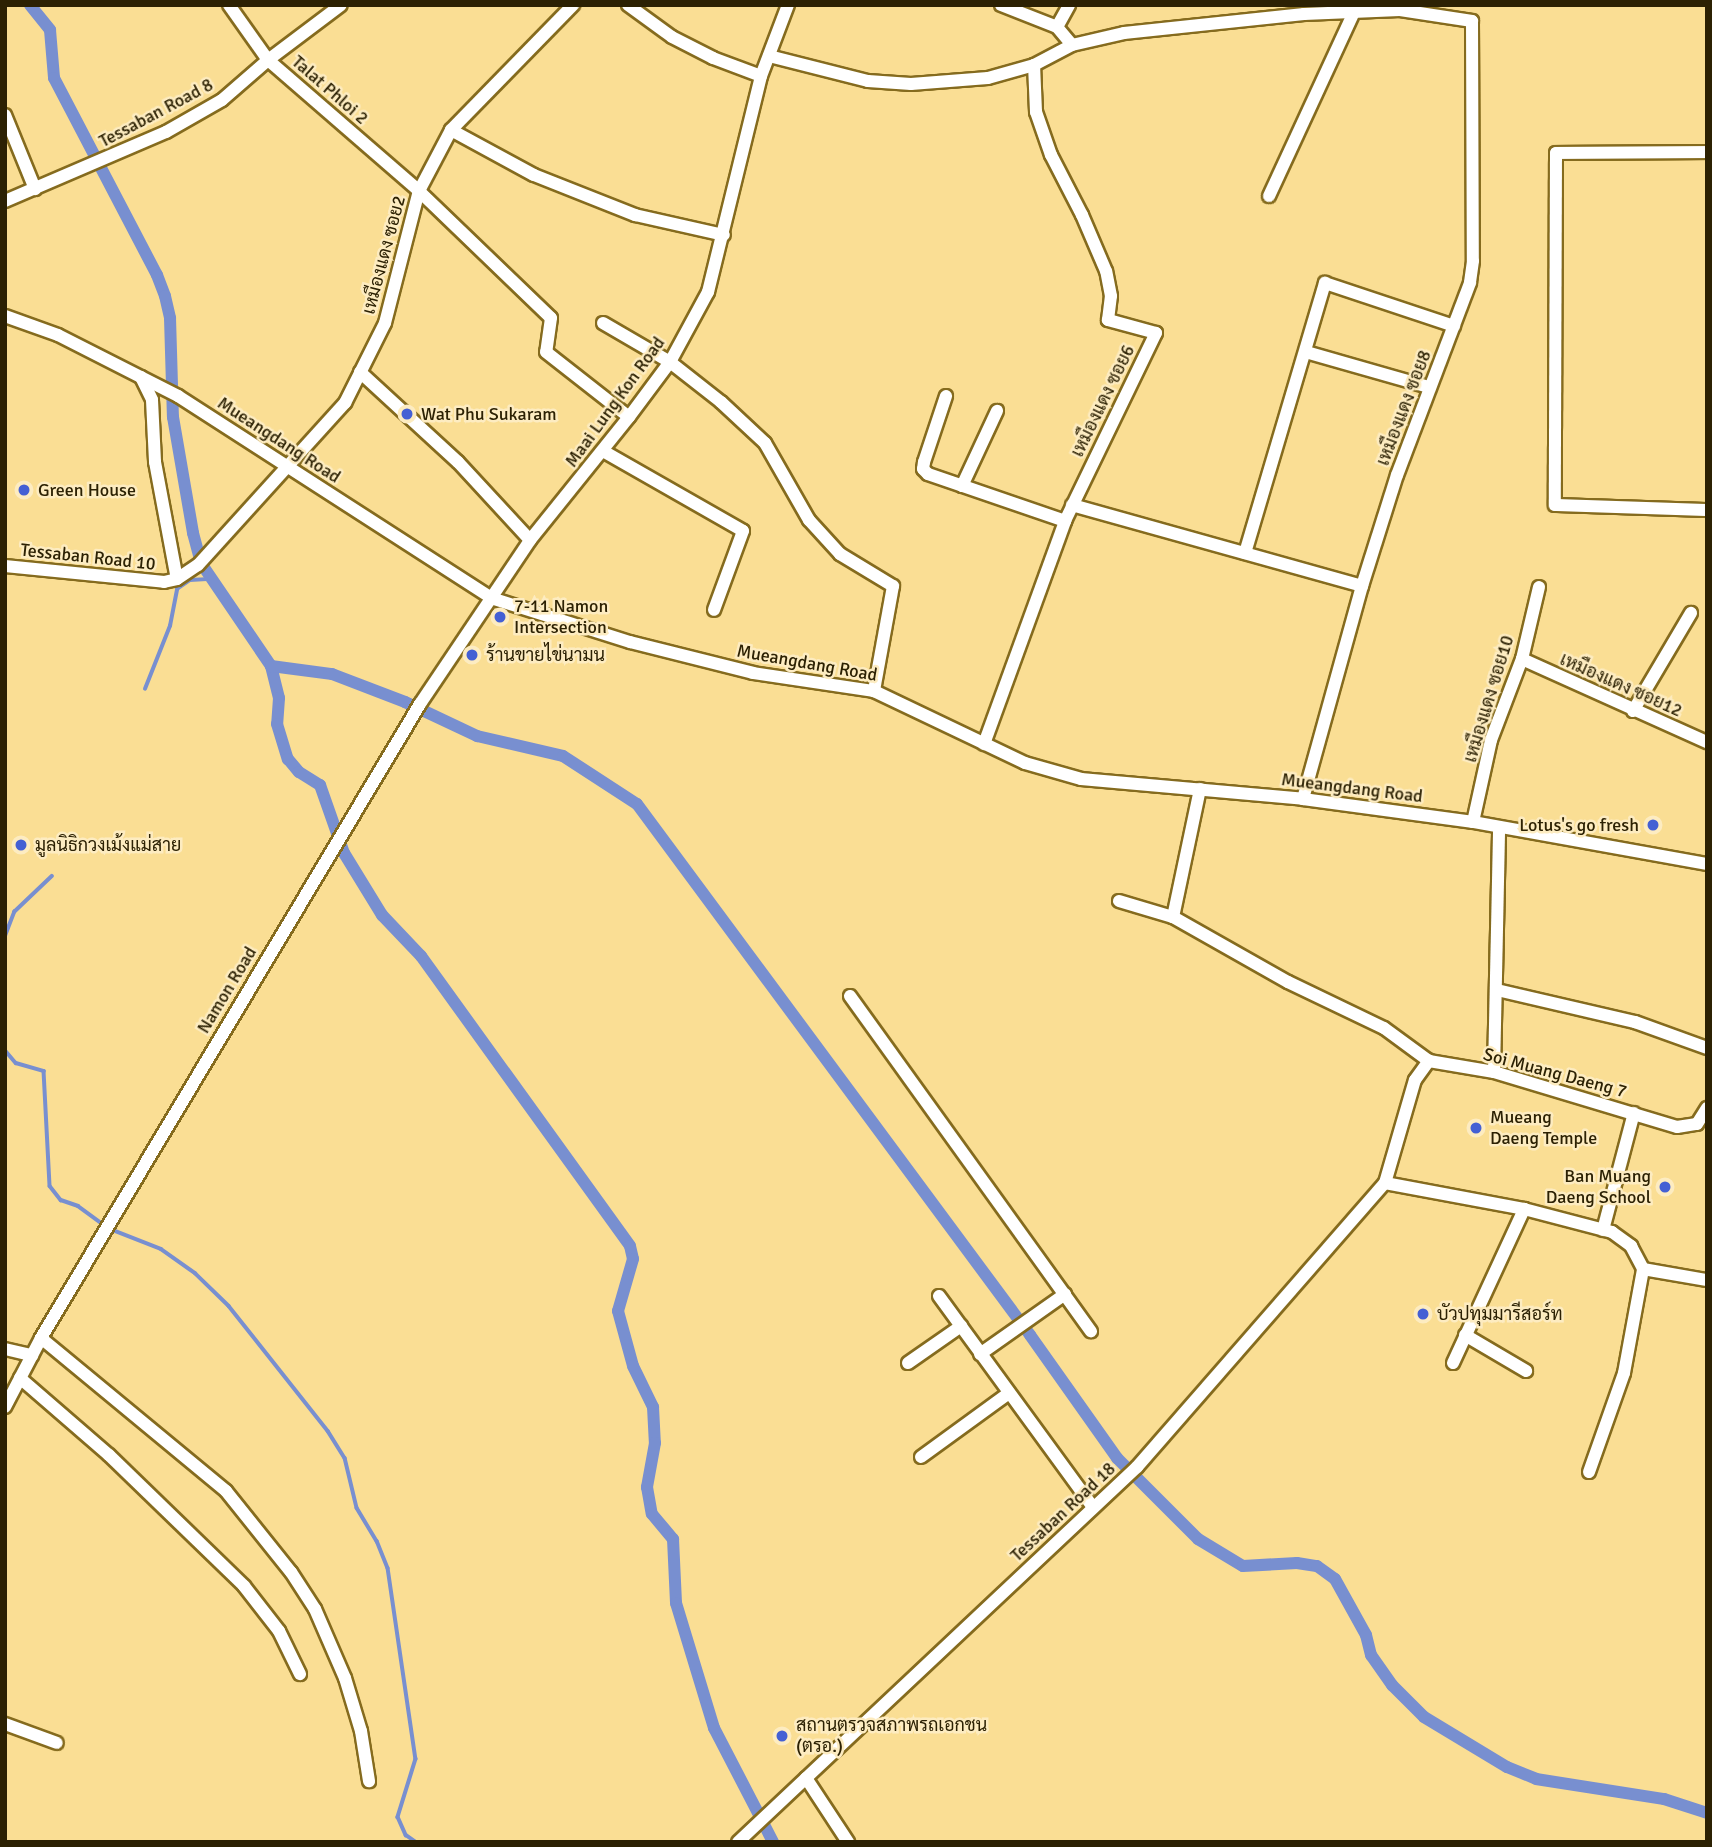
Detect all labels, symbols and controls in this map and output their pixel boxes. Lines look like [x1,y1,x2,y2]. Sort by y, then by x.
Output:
street label: Talat Phloi 2 [287,51,373,129]
street label: Tessaban Road 8 [95,74,217,152]
street label: เหมืองแดง ซอย2 [358,193,410,317]
street label: Maai Lung Kon Road [560,333,670,471]
street label: เหมืองแดง ซอย6 [1067,342,1139,460]
street label: เหมืองแดง ซอย8 [1372,347,1436,469]
street label: Mueangdang Road [213,392,345,488]
place label: Wat Phu Sukaram [421,403,557,425]
marker: Wat Phu Sukaram [399,406,415,422]
place label: Green House [38,479,136,501]
marker: Green House [16,482,32,498]
street label: Tessaban Road 10 [19,539,157,575]
place label: 7-11 Namon Intersection [514,596,608,638]
marker: 7-11 Namon Intersection [492,609,508,625]
street label: เหมืองแดง ซอย10 [1459,633,1519,765]
street label: Mueangdang Road [735,640,879,686]
place label: ร้านขายไข่นามน [486,644,605,666]
marker: ร้านขายไข่นามน [464,647,480,663]
street label: เหมืองแดง ซอย12 [1557,648,1685,722]
street label: Mueangdang Road [1280,769,1424,807]
place label: Lotus's go fresh [1519,814,1639,836]
marker: Lotus's go fresh [1645,817,1661,833]
place label: มูลนิธิกวงเม้งแม่สาย [35,834,181,856]
marker: มูลนิธิกวงเม้งแม่สาย [13,837,29,853]
street label: Namon Road [193,943,261,1037]
street label: Soi Muang Daeng 7 [1481,1043,1629,1103]
place label: Mueang Daeng Temple [1490,1107,1597,1150]
marker: Mueang Daeng Temple [1468,1120,1484,1136]
place label: Ban Muang Daeng School [1546,1166,1651,1208]
marker: Ban Muang Daeng School [1657,1179,1673,1195]
place label: บัวปทุมมารีสอร์ท [1437,1303,1563,1325]
marker: บัวปทุมมารีสอร์ท [1415,1306,1431,1322]
street label: Tessaban Road 18 [1006,1458,1120,1566]
place label: สถานตรวจสภาพรถเอกชน (ตรอ.) [796,1715,987,1758]
marker: สถานตรวจสภาพรถเอกชน (ตรอ.) [774,1728,790,1744]

